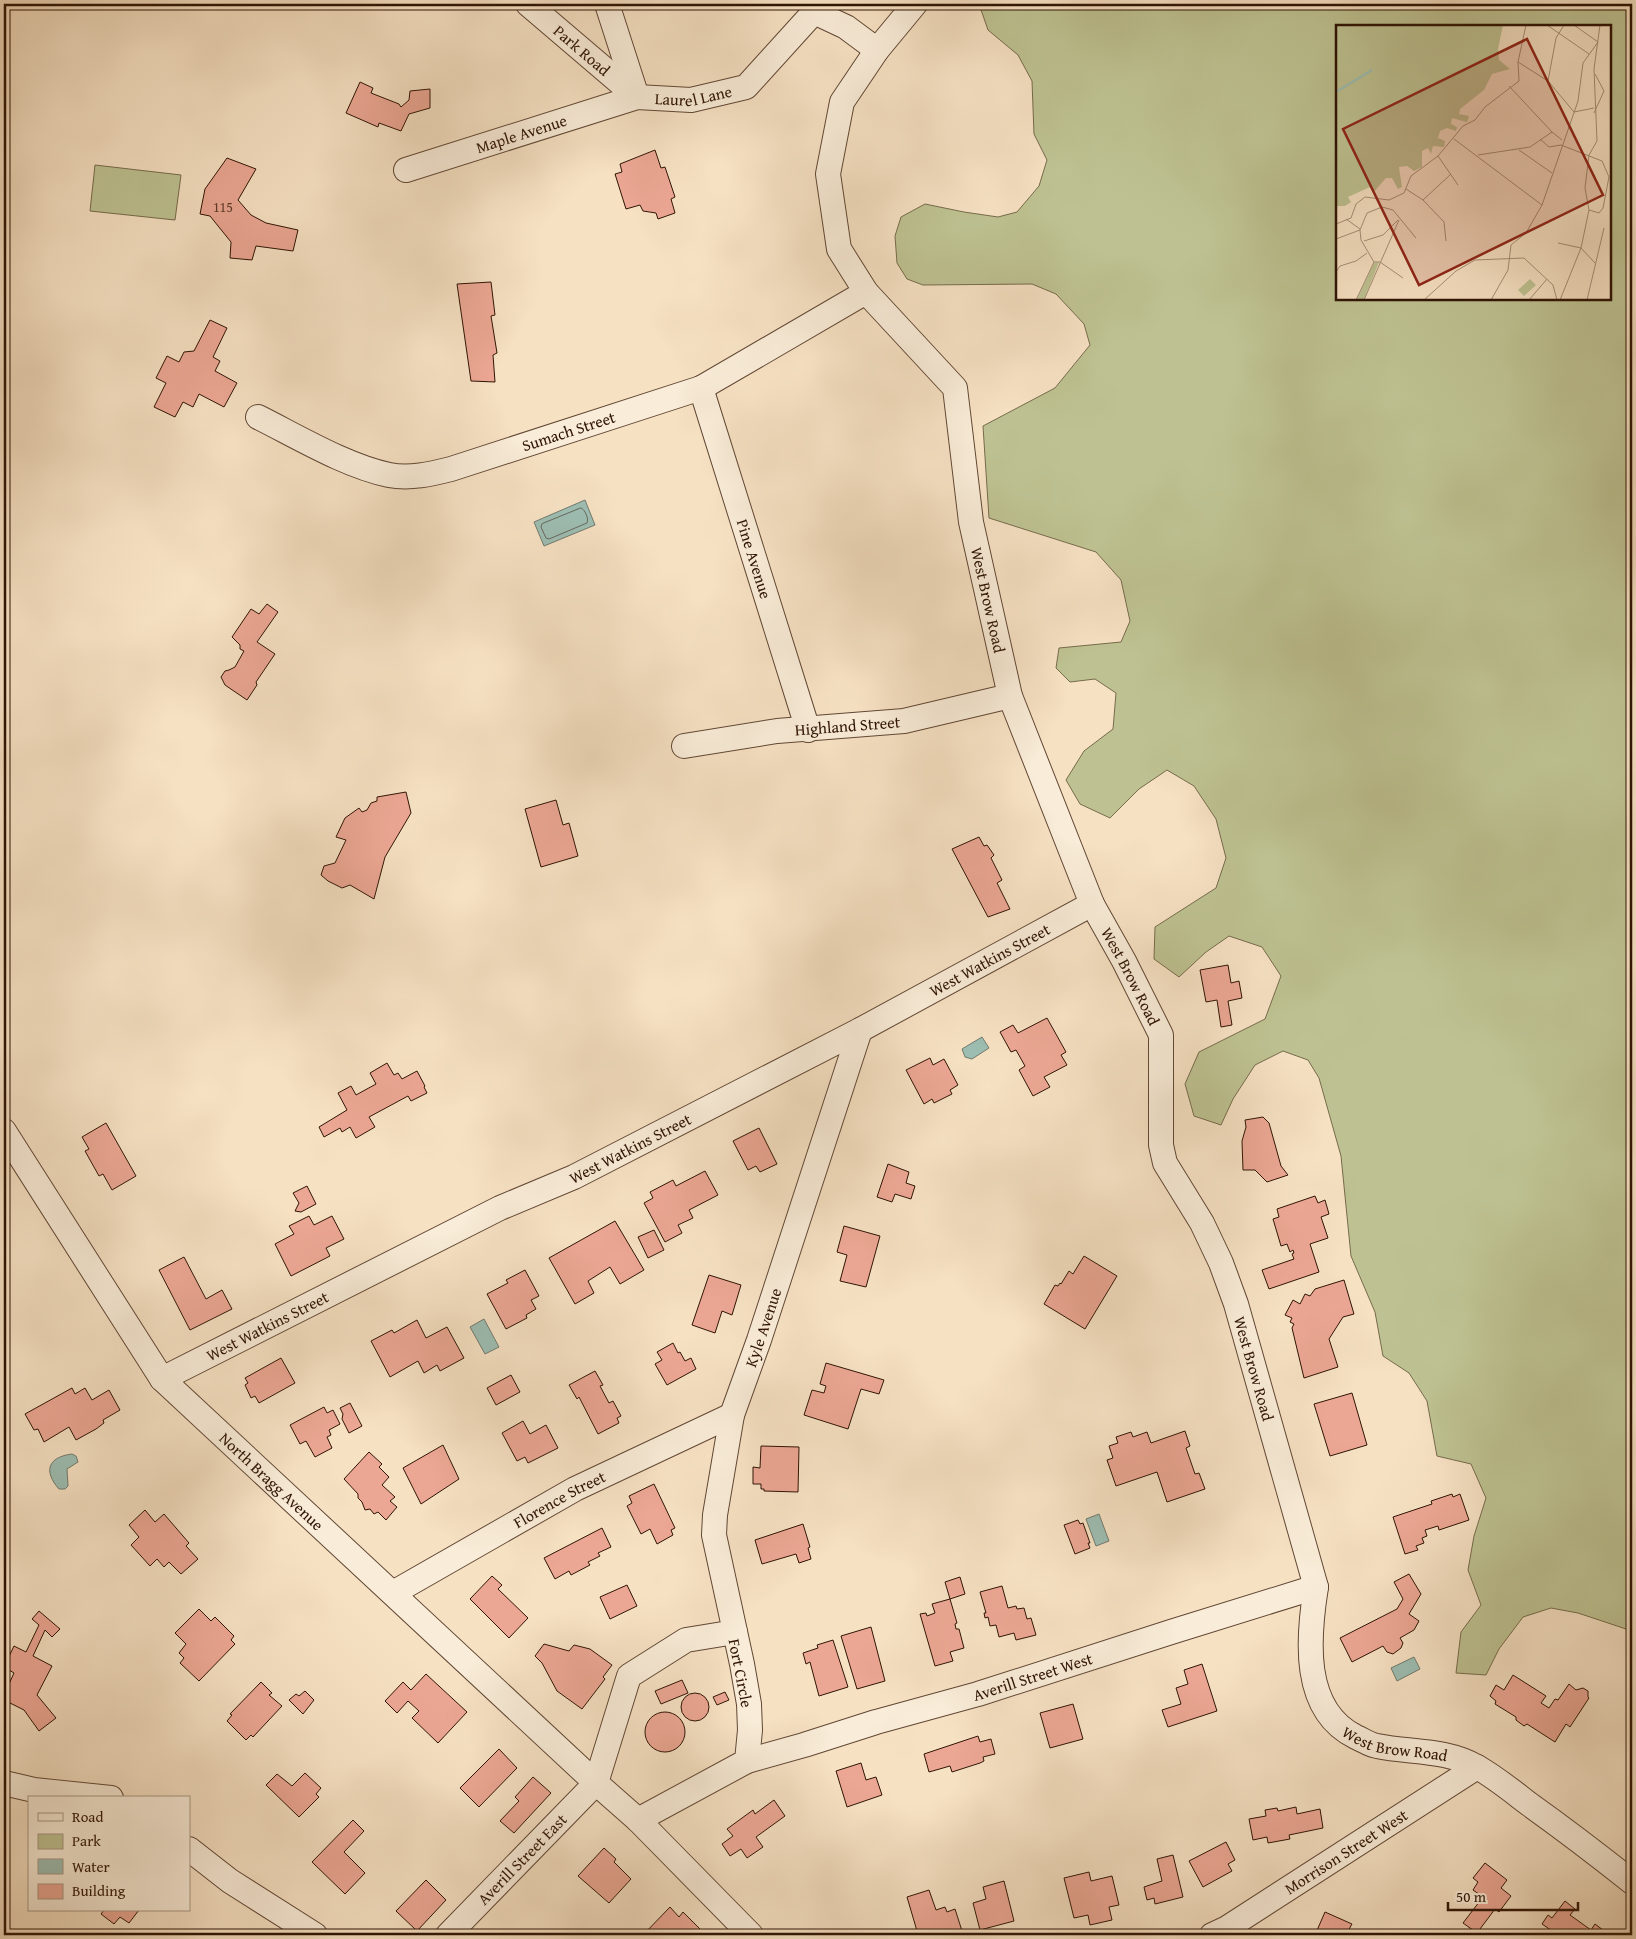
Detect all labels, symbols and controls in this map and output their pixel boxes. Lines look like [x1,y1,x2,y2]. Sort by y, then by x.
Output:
street label: Park Road [548,19,616,82]
inset map [1336,25,1611,300]
street label: Laurel Lane [654,79,734,112]
street label: Maple Avenue [473,108,570,159]
house number: 115 [213,197,233,217]
street label: Sumach Street [519,404,619,457]
street label: Pine Avenue [731,516,778,602]
street label: West Brow Road [965,545,1012,656]
street label: Highland Street [794,709,902,742]
street label: West Watkins Street [925,917,1055,1002]
street label: West Brow Road [1095,923,1166,1030]
street label: West Watkins Street [565,1107,696,1190]
street label: West Watkins Street [202,1285,333,1367]
street label: Kyle Avenue [738,1285,787,1370]
street label: West Brow Road [1228,1313,1281,1424]
street label: North Bragg Avenue [214,1426,329,1536]
street label: Florence Street [509,1464,610,1534]
street label: Fort Circle [723,1637,759,1709]
street label: Averill Street West [970,1646,1096,1707]
street label: West Brow Road [1338,1720,1450,1768]
legend [28,1796,190,1912]
street label: Morrison Street West [1279,1803,1413,1900]
text: Road [72,1806,103,1827]
street label: Averill Street East [472,1808,572,1910]
text: Park [72,1830,101,1851]
text: Water [72,1856,110,1877]
scale bar [1448,1879,1578,1911]
text: Building [72,1880,126,1901]
text: 50 m [1456,1886,1487,1907]

